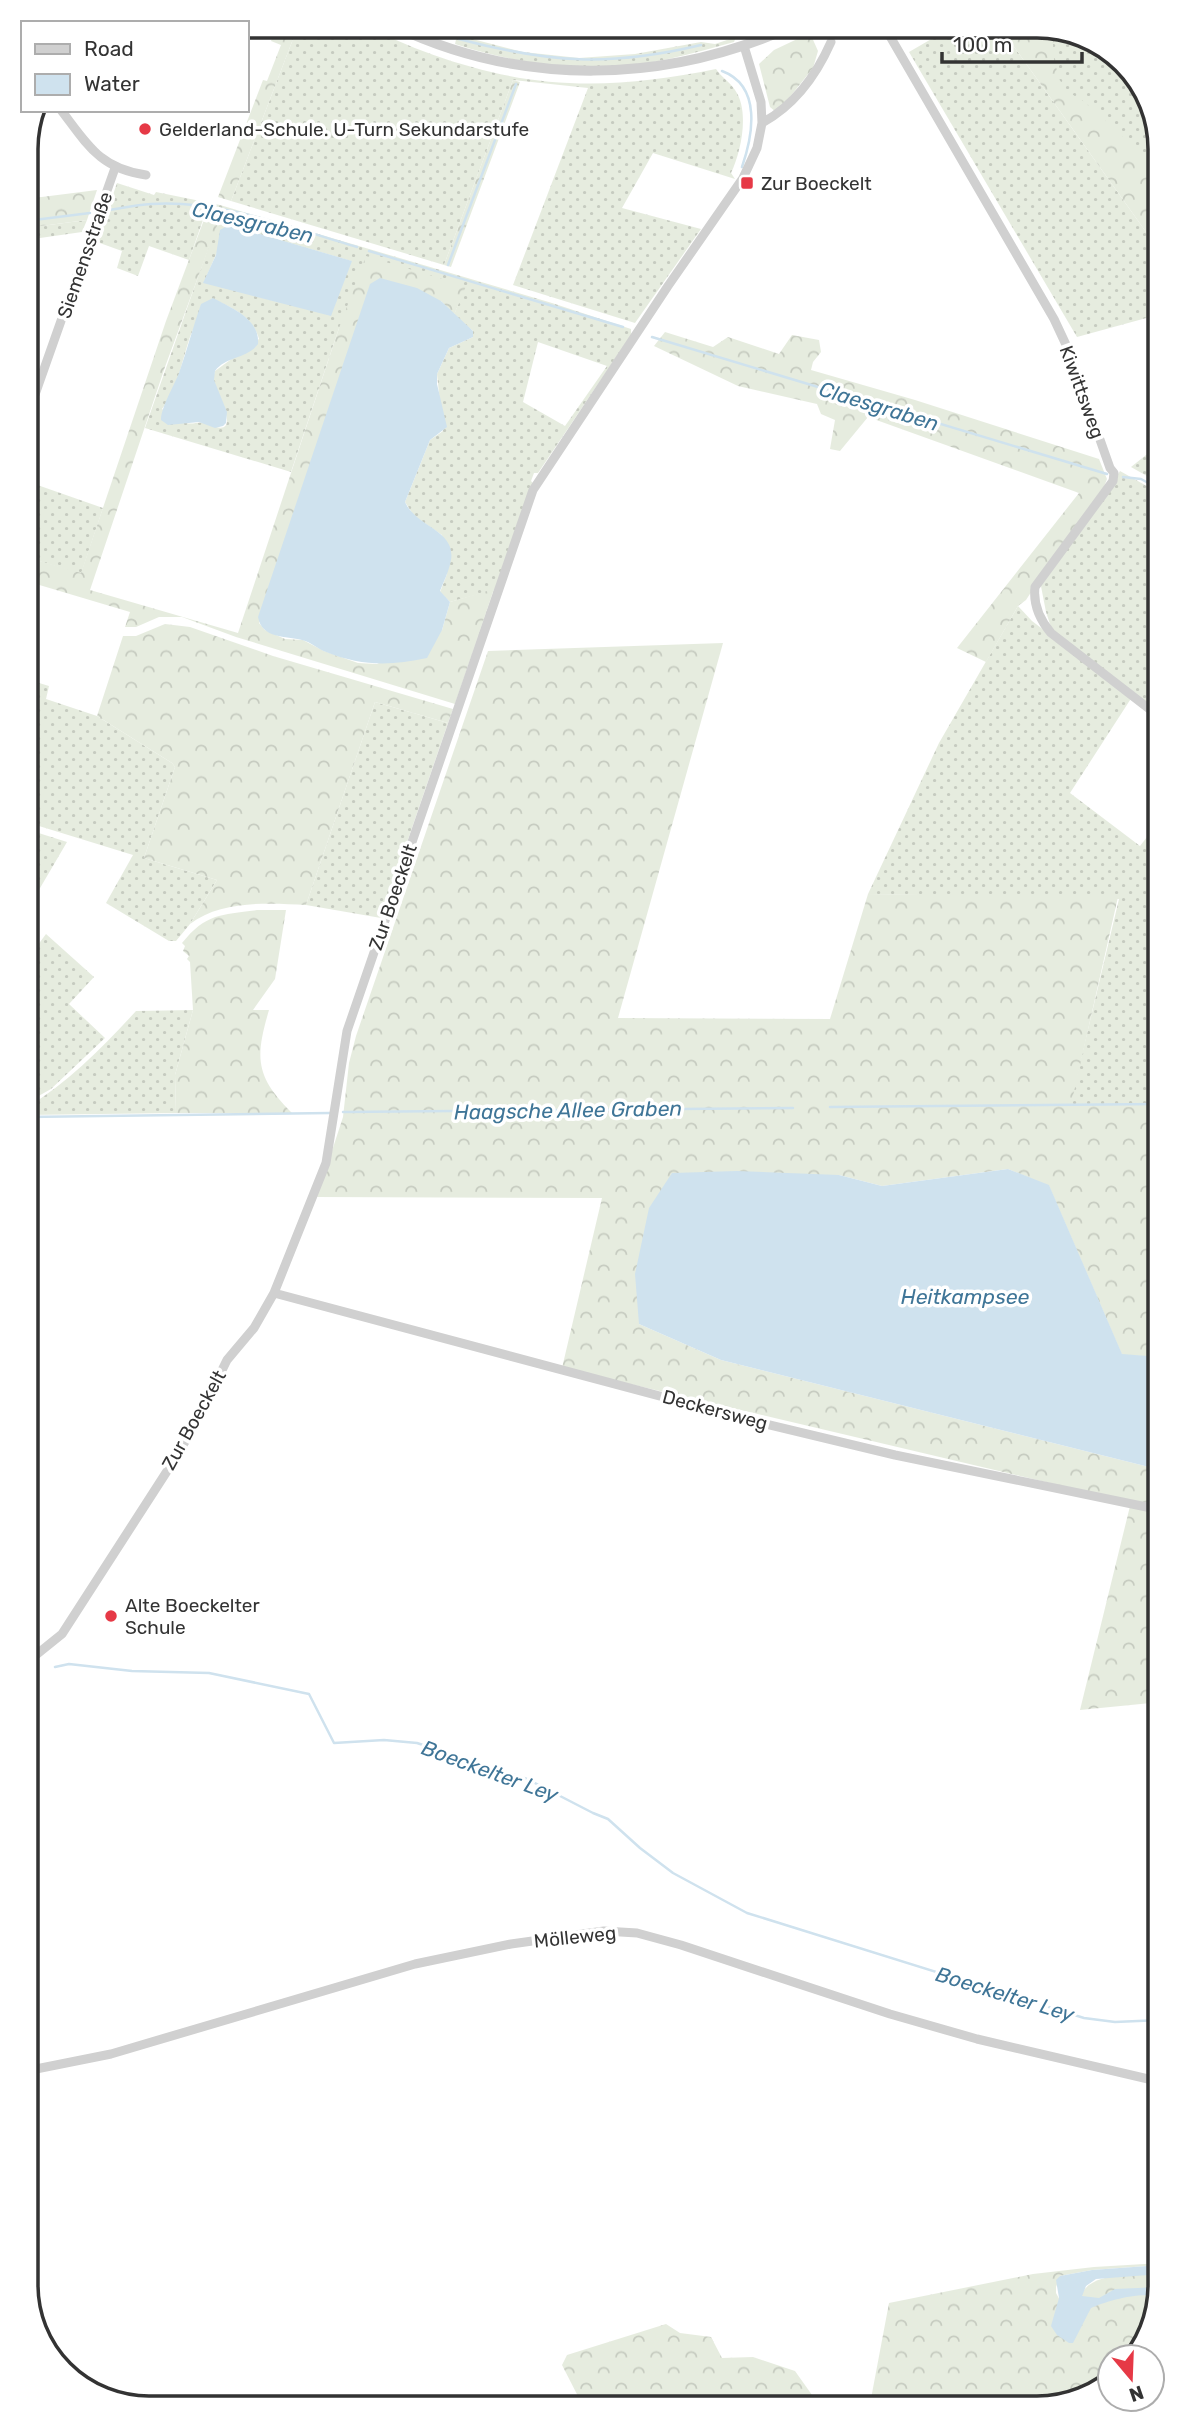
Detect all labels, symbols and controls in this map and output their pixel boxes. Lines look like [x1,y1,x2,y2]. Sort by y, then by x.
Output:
legend [21,21,248,112]
scale bar [942,21,1082,65]
text: 100 m [953,32,1012,57]
text: Road [84,36,134,61]
text: Water [84,71,140,96]
place label: Gelderland-Schule. U-Turn Sekundarstufe [159,118,529,141]
marker: Gelderland-Schule. U-Turn Sekundarstufe [137,121,153,137]
place label: Zur Boeckelt [761,172,872,195]
marker: Zur Boeckelt [739,175,755,191]
street label: Siemensstraße [53,189,117,321]
water label: Claesgraben [190,196,316,248]
street label: Kiwittsweg [1055,342,1109,442]
water label: Claesgraben [816,376,942,436]
street label: Zur Boeckelt [364,840,422,953]
water label: Haagsche Allee Graben [454,1096,682,1124]
water label: Heitkampsee [901,1284,1029,1309]
street label: Zur Boeckelt [157,1366,231,1474]
street label: Deckersweg [660,1385,770,1435]
place label: Alte Boeckelter Schule [125,1594,260,1639]
marker: Alte Boeckelter Schule [103,1608,119,1624]
water label: Boeckelter Ley [418,1735,563,1808]
street label: Mölleweg [533,1921,617,1953]
water label: Boeckelter Ley [933,1961,1078,2027]
north arrow [1096,2343,1166,2413]
text: N [1126,2381,1147,2407]

